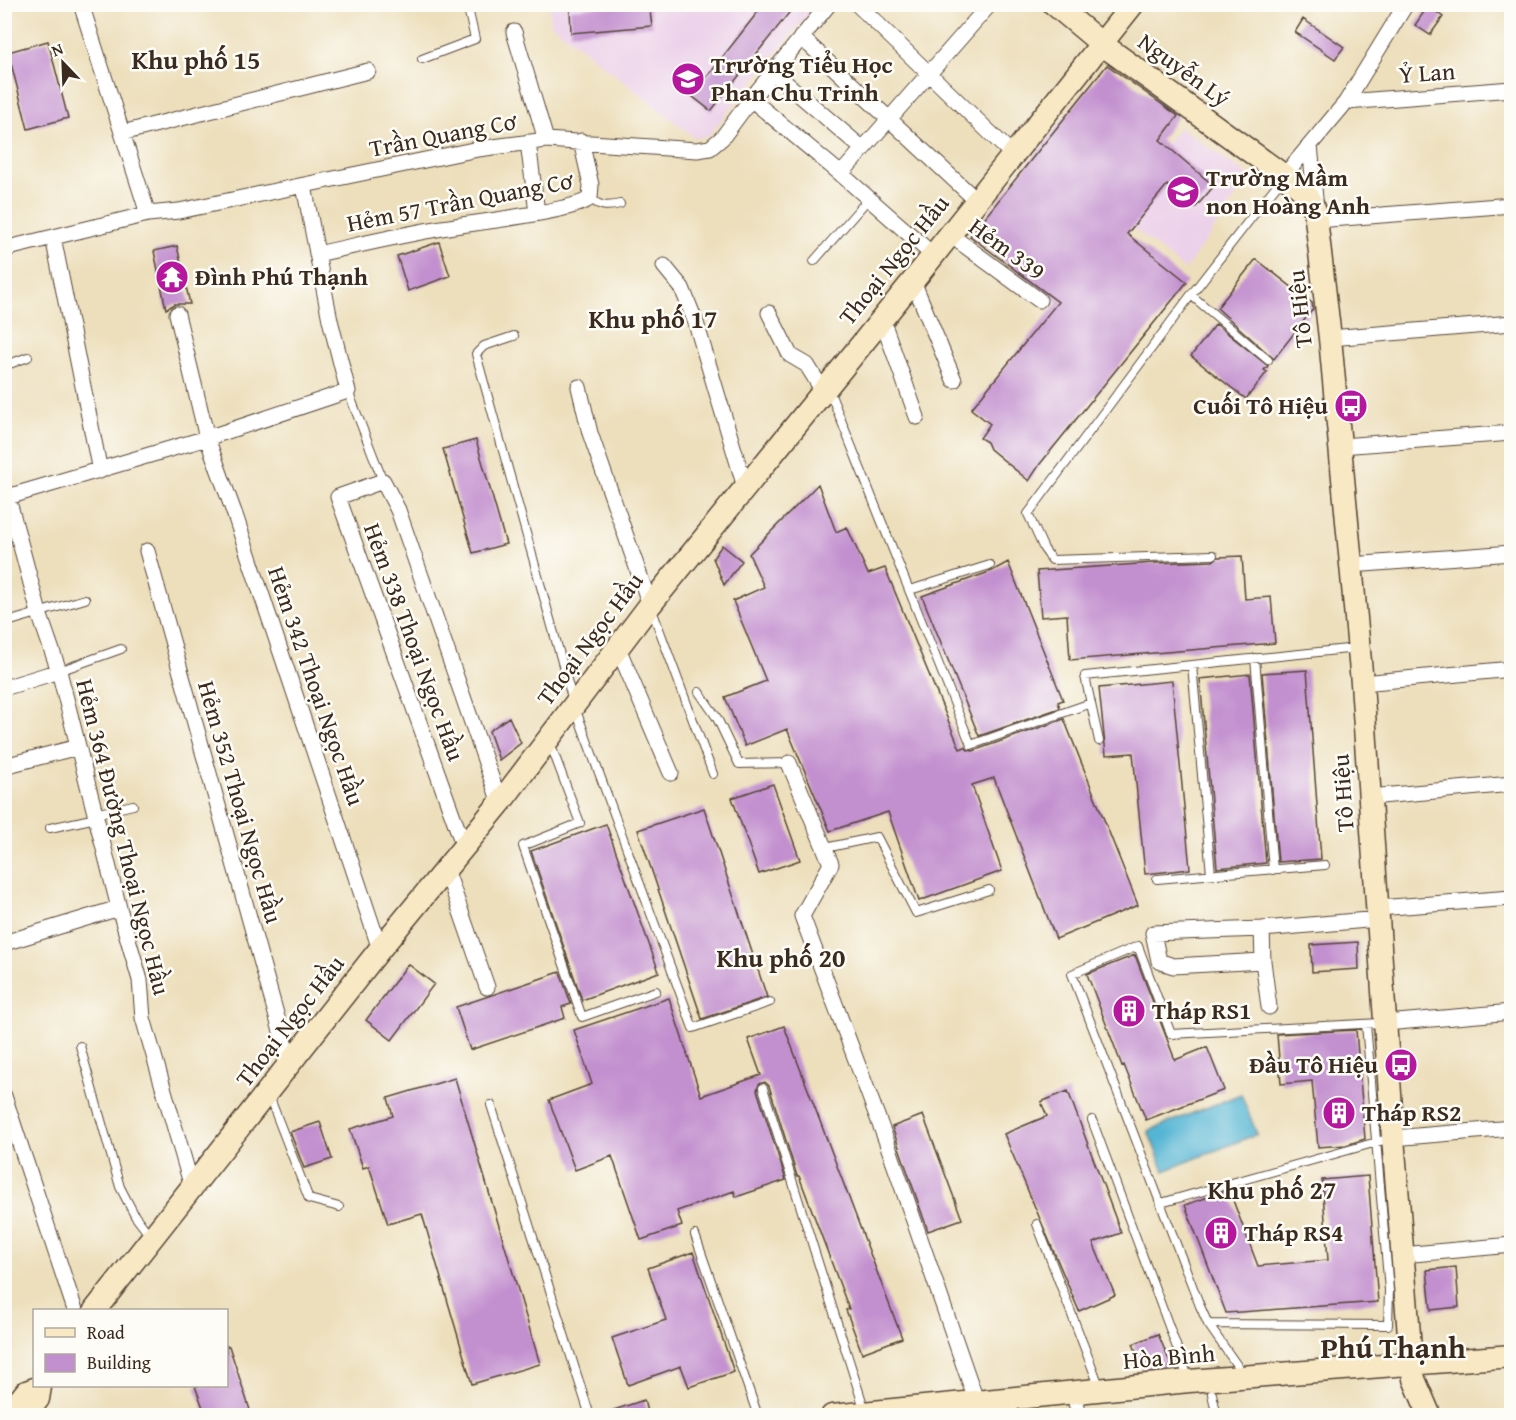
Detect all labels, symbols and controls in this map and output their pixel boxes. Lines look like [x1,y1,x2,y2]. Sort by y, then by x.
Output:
street label: Nguyễn Lý [1131,24,1238,115]
north arrow [33,33,93,93]
text: N [48,36,67,62]
district label: Khu phố 15 [131,40,261,79]
place label: Trường Tiểu Học Phan Chu Trinh [711,47,893,110]
street label: Ỷ Lan [1398,53,1457,92]
school or university icon: Trường Tiểu Học Phan Chu Trinh [670,61,706,97]
street label: Trần Quang Cơ [366,103,520,166]
place label: Trường Mầm non Hoàng Anh [1206,160,1370,223]
street label: Hẻm 57 Trần Quang Cơ [344,162,577,241]
school or university icon: Trường Mầm non Hoàng Anh [1165,174,1201,210]
street label: Thoại Ngọc Hầu [830,187,957,332]
street label: Hẻm 339 [962,209,1053,288]
temple icon: Đình Phú Thạnh [154,259,190,295]
place label: Đình Phú Thạnh [195,259,368,294]
street label: Tô Hiệu [1278,268,1321,350]
district label: Khu phố 17 [588,299,718,338]
place label: Cuối Tô Hiệu [1193,388,1328,423]
bus stop icon: Cuối Tô Hiệu [1333,388,1369,424]
street label: Hẻm 338 Thoại Ngọc Hầu [355,518,474,766]
street label: Hẻm 342 Thoại Ngọc Hầu [259,562,374,810]
street label: Thoại Ngọc Hầu [528,565,651,713]
street label: Hẻm 364 Đường Thoại Ngọc Hầu [67,675,180,999]
street label: Hẻm 352 Thoại Ngọc Hầu [189,677,292,927]
street label: Tô Hiệu [1322,753,1363,833]
district label: Khu phố 20 [716,938,846,977]
street label: Thoại Ngọc Hầu [227,947,352,1094]
building icon: Tháp RS1 [1111,993,1147,1029]
place label: Tháp RS1 [1152,993,1251,1028]
place label: Đầu Tô Hiệu [1249,1047,1378,1082]
bus stop icon: Đầu Tô Hiệu [1383,1047,1419,1083]
building icon: Tháp RS2 [1321,1095,1357,1131]
place label: Tháp RS2 [1362,1095,1461,1130]
district label: Khu phố 27 [1207,1170,1337,1209]
building icon: Tháp RS4 [1203,1215,1239,1251]
place label: Tháp RS4 [1244,1215,1343,1250]
legend [33,1309,228,1387]
text: Road [87,1319,125,1346]
district label: Phú Thạnh [1320,1325,1466,1369]
street label: Hòa Bình [1122,1335,1217,1378]
text: Building [87,1349,151,1376]

